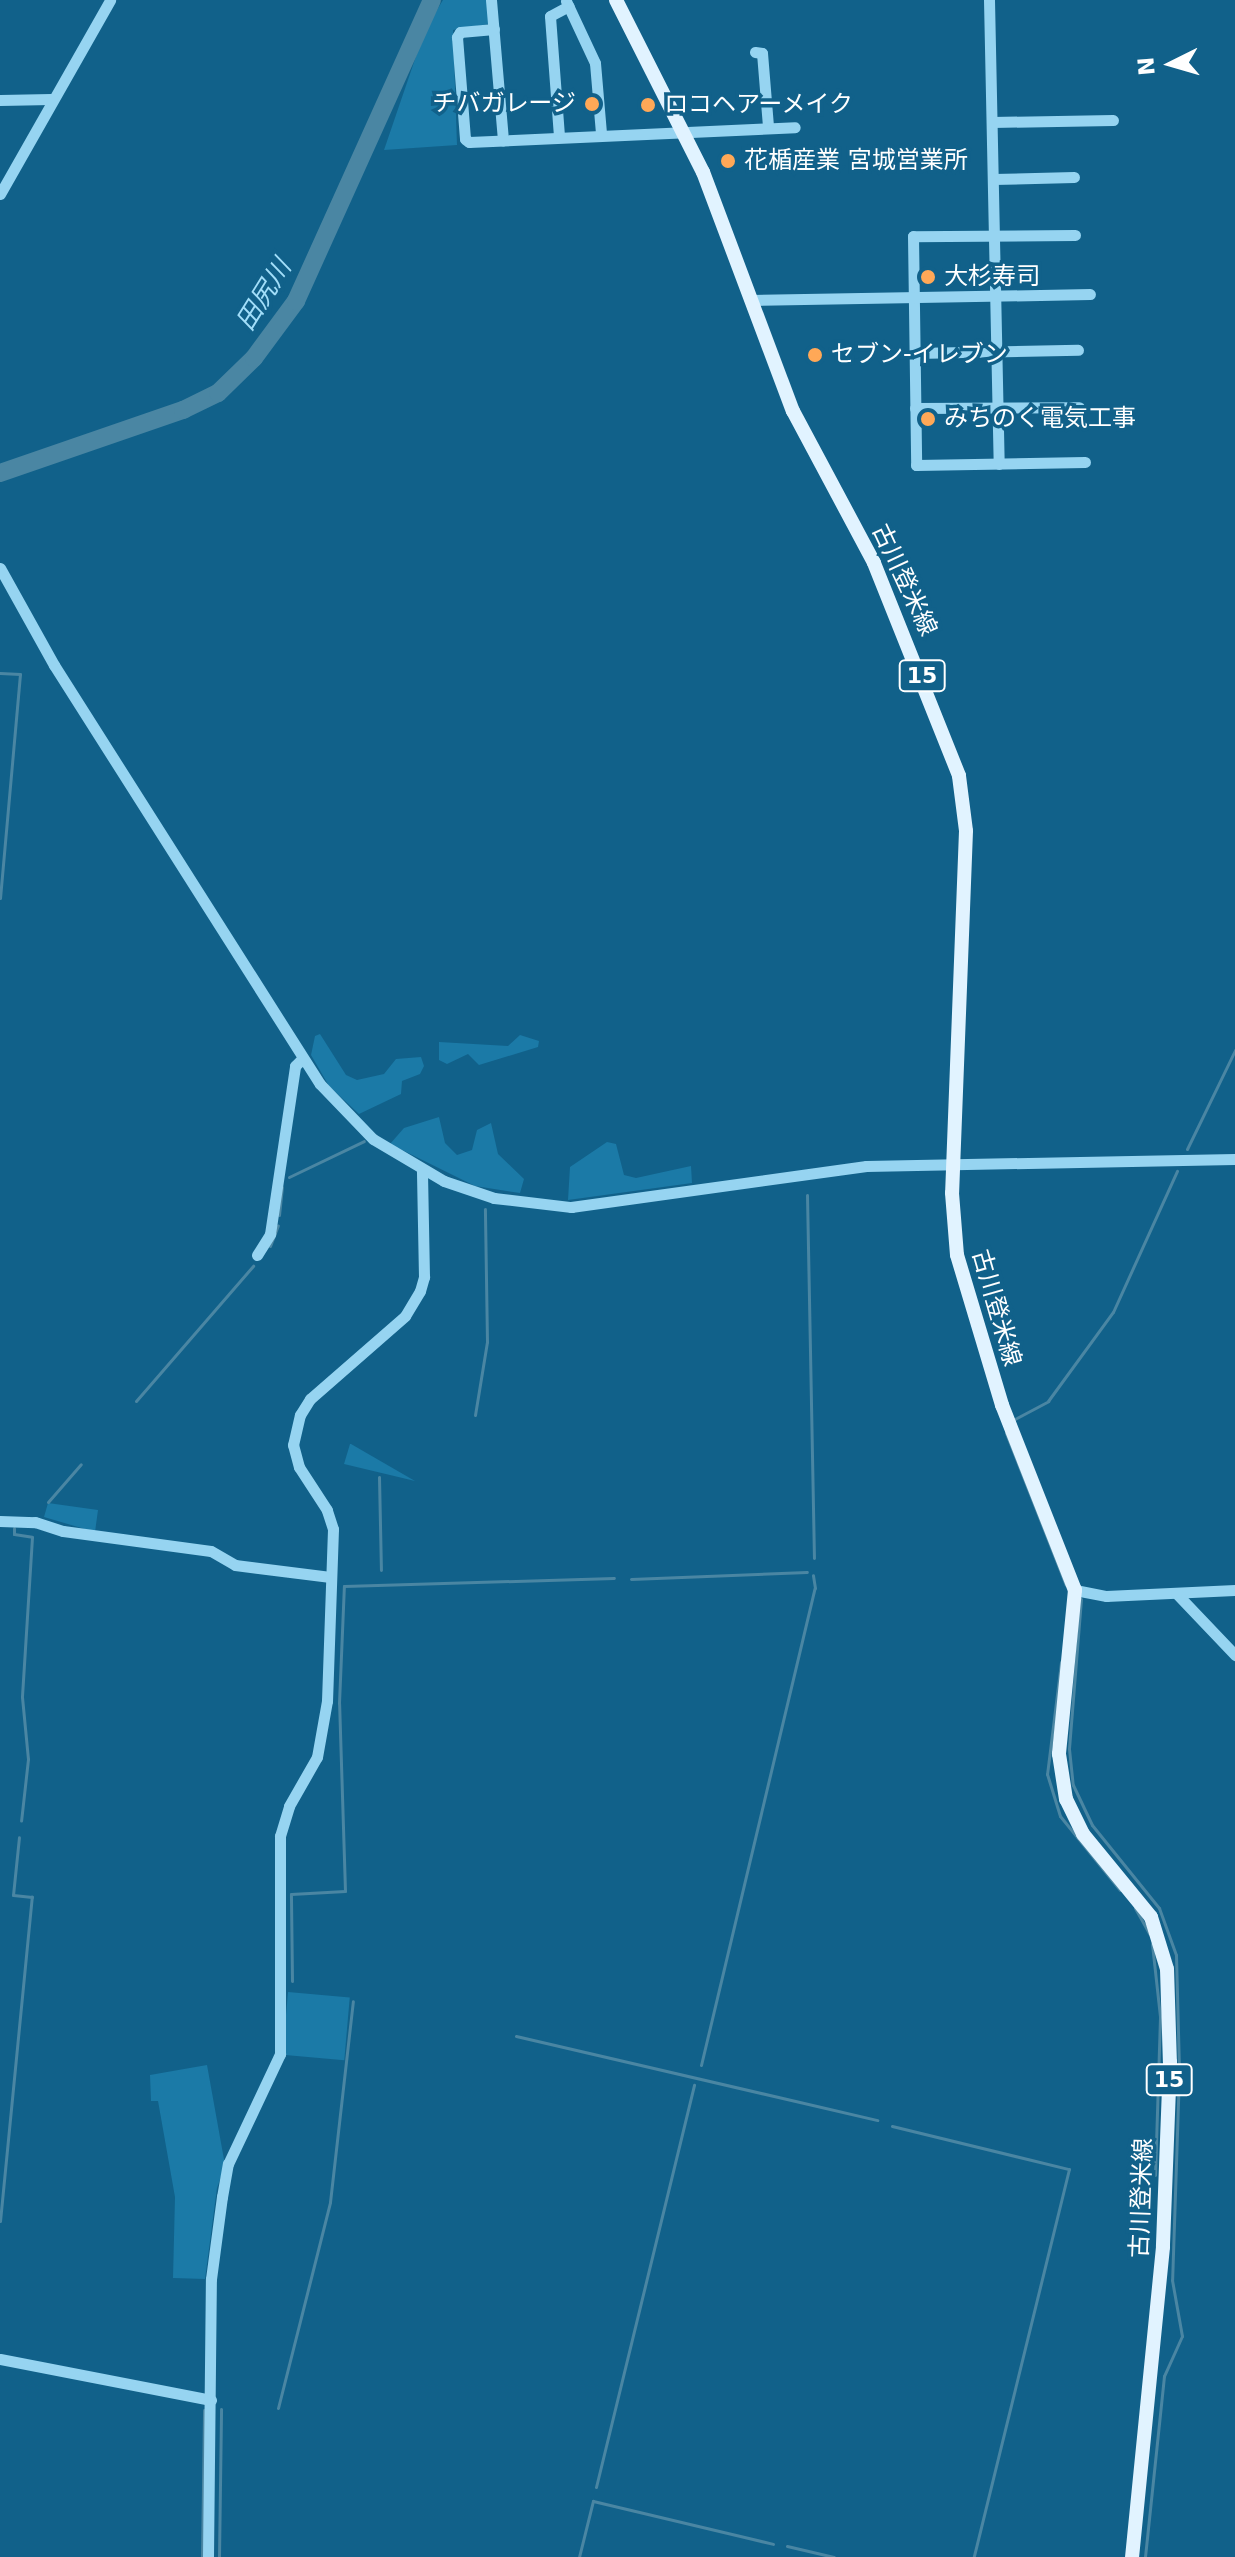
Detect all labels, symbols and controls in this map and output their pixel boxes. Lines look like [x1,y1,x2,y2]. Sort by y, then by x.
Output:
north arrow [1131,24,1211,104]
text: N [1133,56,1160,76]
place label: チバガレージ [432,90,576,118]
place label: ロコヘアーメイク [664,91,855,119]
marker: チバガレージ [583,95,601,113]
marker: ロコヘアーメイク [639,96,657,114]
place label: 花楯産業 宮城営業所 [744,147,968,175]
marker: 花楯産業 宮城営業所 [719,152,737,170]
water label: 田尻川 [230,254,298,336]
place label: 大杉寿司 [944,263,1040,291]
marker: 大杉寿司 [919,268,937,286]
place label: セブン-イレブン [831,341,1008,369]
marker: セブン-イレブン [806,346,824,364]
place label: みちのく電気工事 [944,405,1136,433]
marker: みちのく電気工事 [919,410,937,428]
street label: 古川登米線 [866,520,942,640]
road number: 15 [898,658,946,694]
street label: 古川登米線 [966,1246,1026,1370]
road number: 15 [1145,2062,1193,2098]
street label: 古川登米線 [1126,2138,1158,2258]

